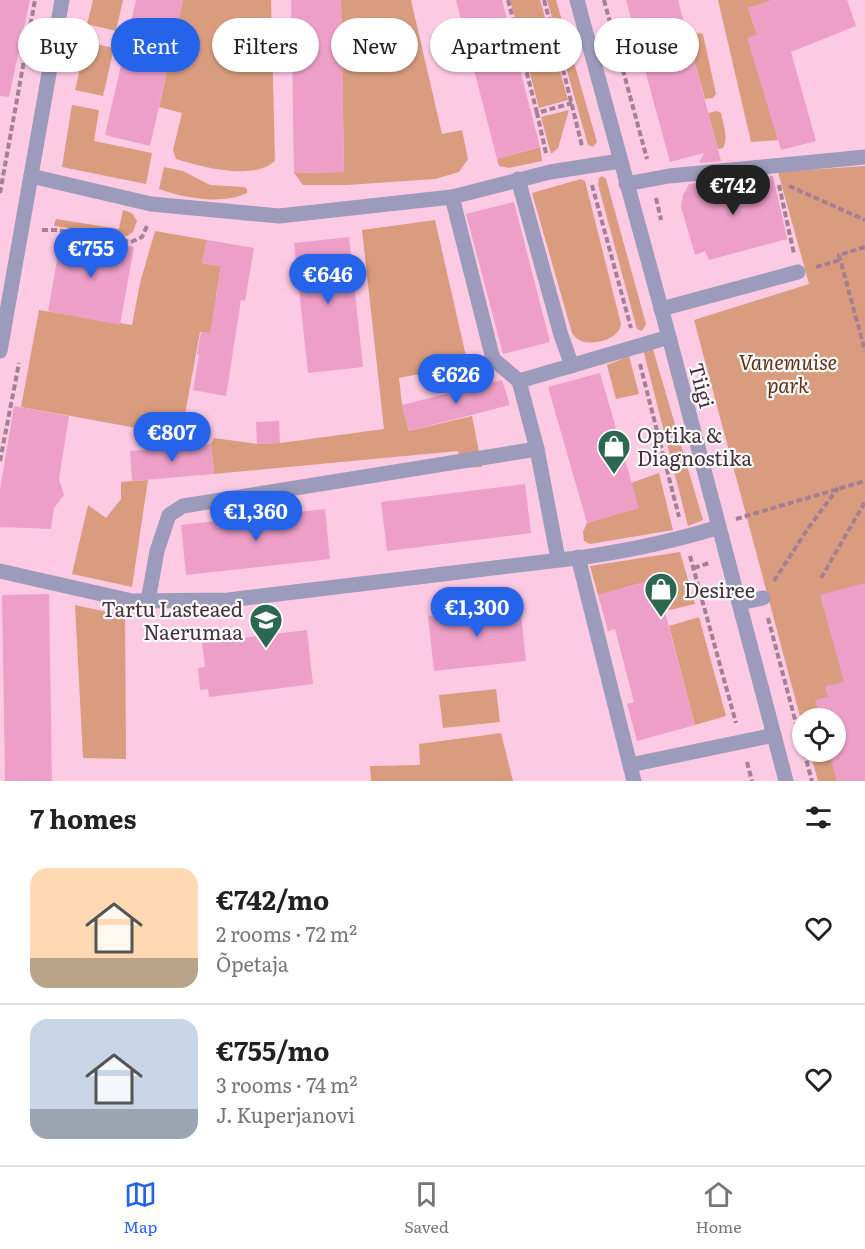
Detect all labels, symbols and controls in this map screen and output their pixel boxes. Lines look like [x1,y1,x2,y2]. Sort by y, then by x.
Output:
chip: Buy [18,18,99,72]
chip: Rent [111,18,200,72]
chip: Filters [212,18,319,72]
chip: New [331,18,418,72]
chip: Apartment [430,18,582,72]
chip: House [594,18,699,72]
pin: €742 [697,165,769,216]
text: €742 [710,169,756,199]
pin: €755 [55,228,127,279]
text: €755 [68,232,114,262]
pin: €646 [292,254,364,305]
text: €646 [303,258,353,288]
park label: Vanemuise park [739,346,837,399]
pin: €626 [420,354,492,405]
text: €626 [432,358,480,388]
street label: Tiigi [683,359,723,411]
pin: €807 [136,412,208,463]
text: €807 [148,416,196,446]
place label: Optika & Diagnostika [637,419,752,472]
shop icon: Optika & Diagnostika [596,428,632,475]
pin: €1,360 [207,491,305,542]
text: €1,360 [224,495,288,525]
shop icon: Desiree [643,571,679,618]
place label: Desiree [684,574,755,604]
pin: €1,300 [428,587,526,638]
text: €1,300 [445,591,509,621]
place label: Tartu Lasteaed Naerumaa [101,593,243,646]
school or university icon: Tartu Lasteaed Naerumaa [248,602,284,649]
map controls [792,708,846,762]
button: locate [792,708,846,762]
text: 7 homes [30,798,136,837]
icon: filters [802,801,835,834]
text: €742/mo [216,879,329,918]
icon: home [78,892,150,964]
icon: heart [802,912,835,945]
text: 2 rooms · 72 m² [216,918,357,948]
text: Õpetaja [216,948,289,978]
text: €755/mo [216,1030,330,1069]
icon: home [78,1043,150,1115]
icon: heart [802,1063,835,1096]
text: 3 rooms · 74 m² [216,1069,357,1099]
text: J. Kuperjanovi [216,1099,355,1129]
tab: Map [123,1178,157,1238]
tab: Saved [404,1178,449,1238]
tab: Home [695,1178,742,1238]

